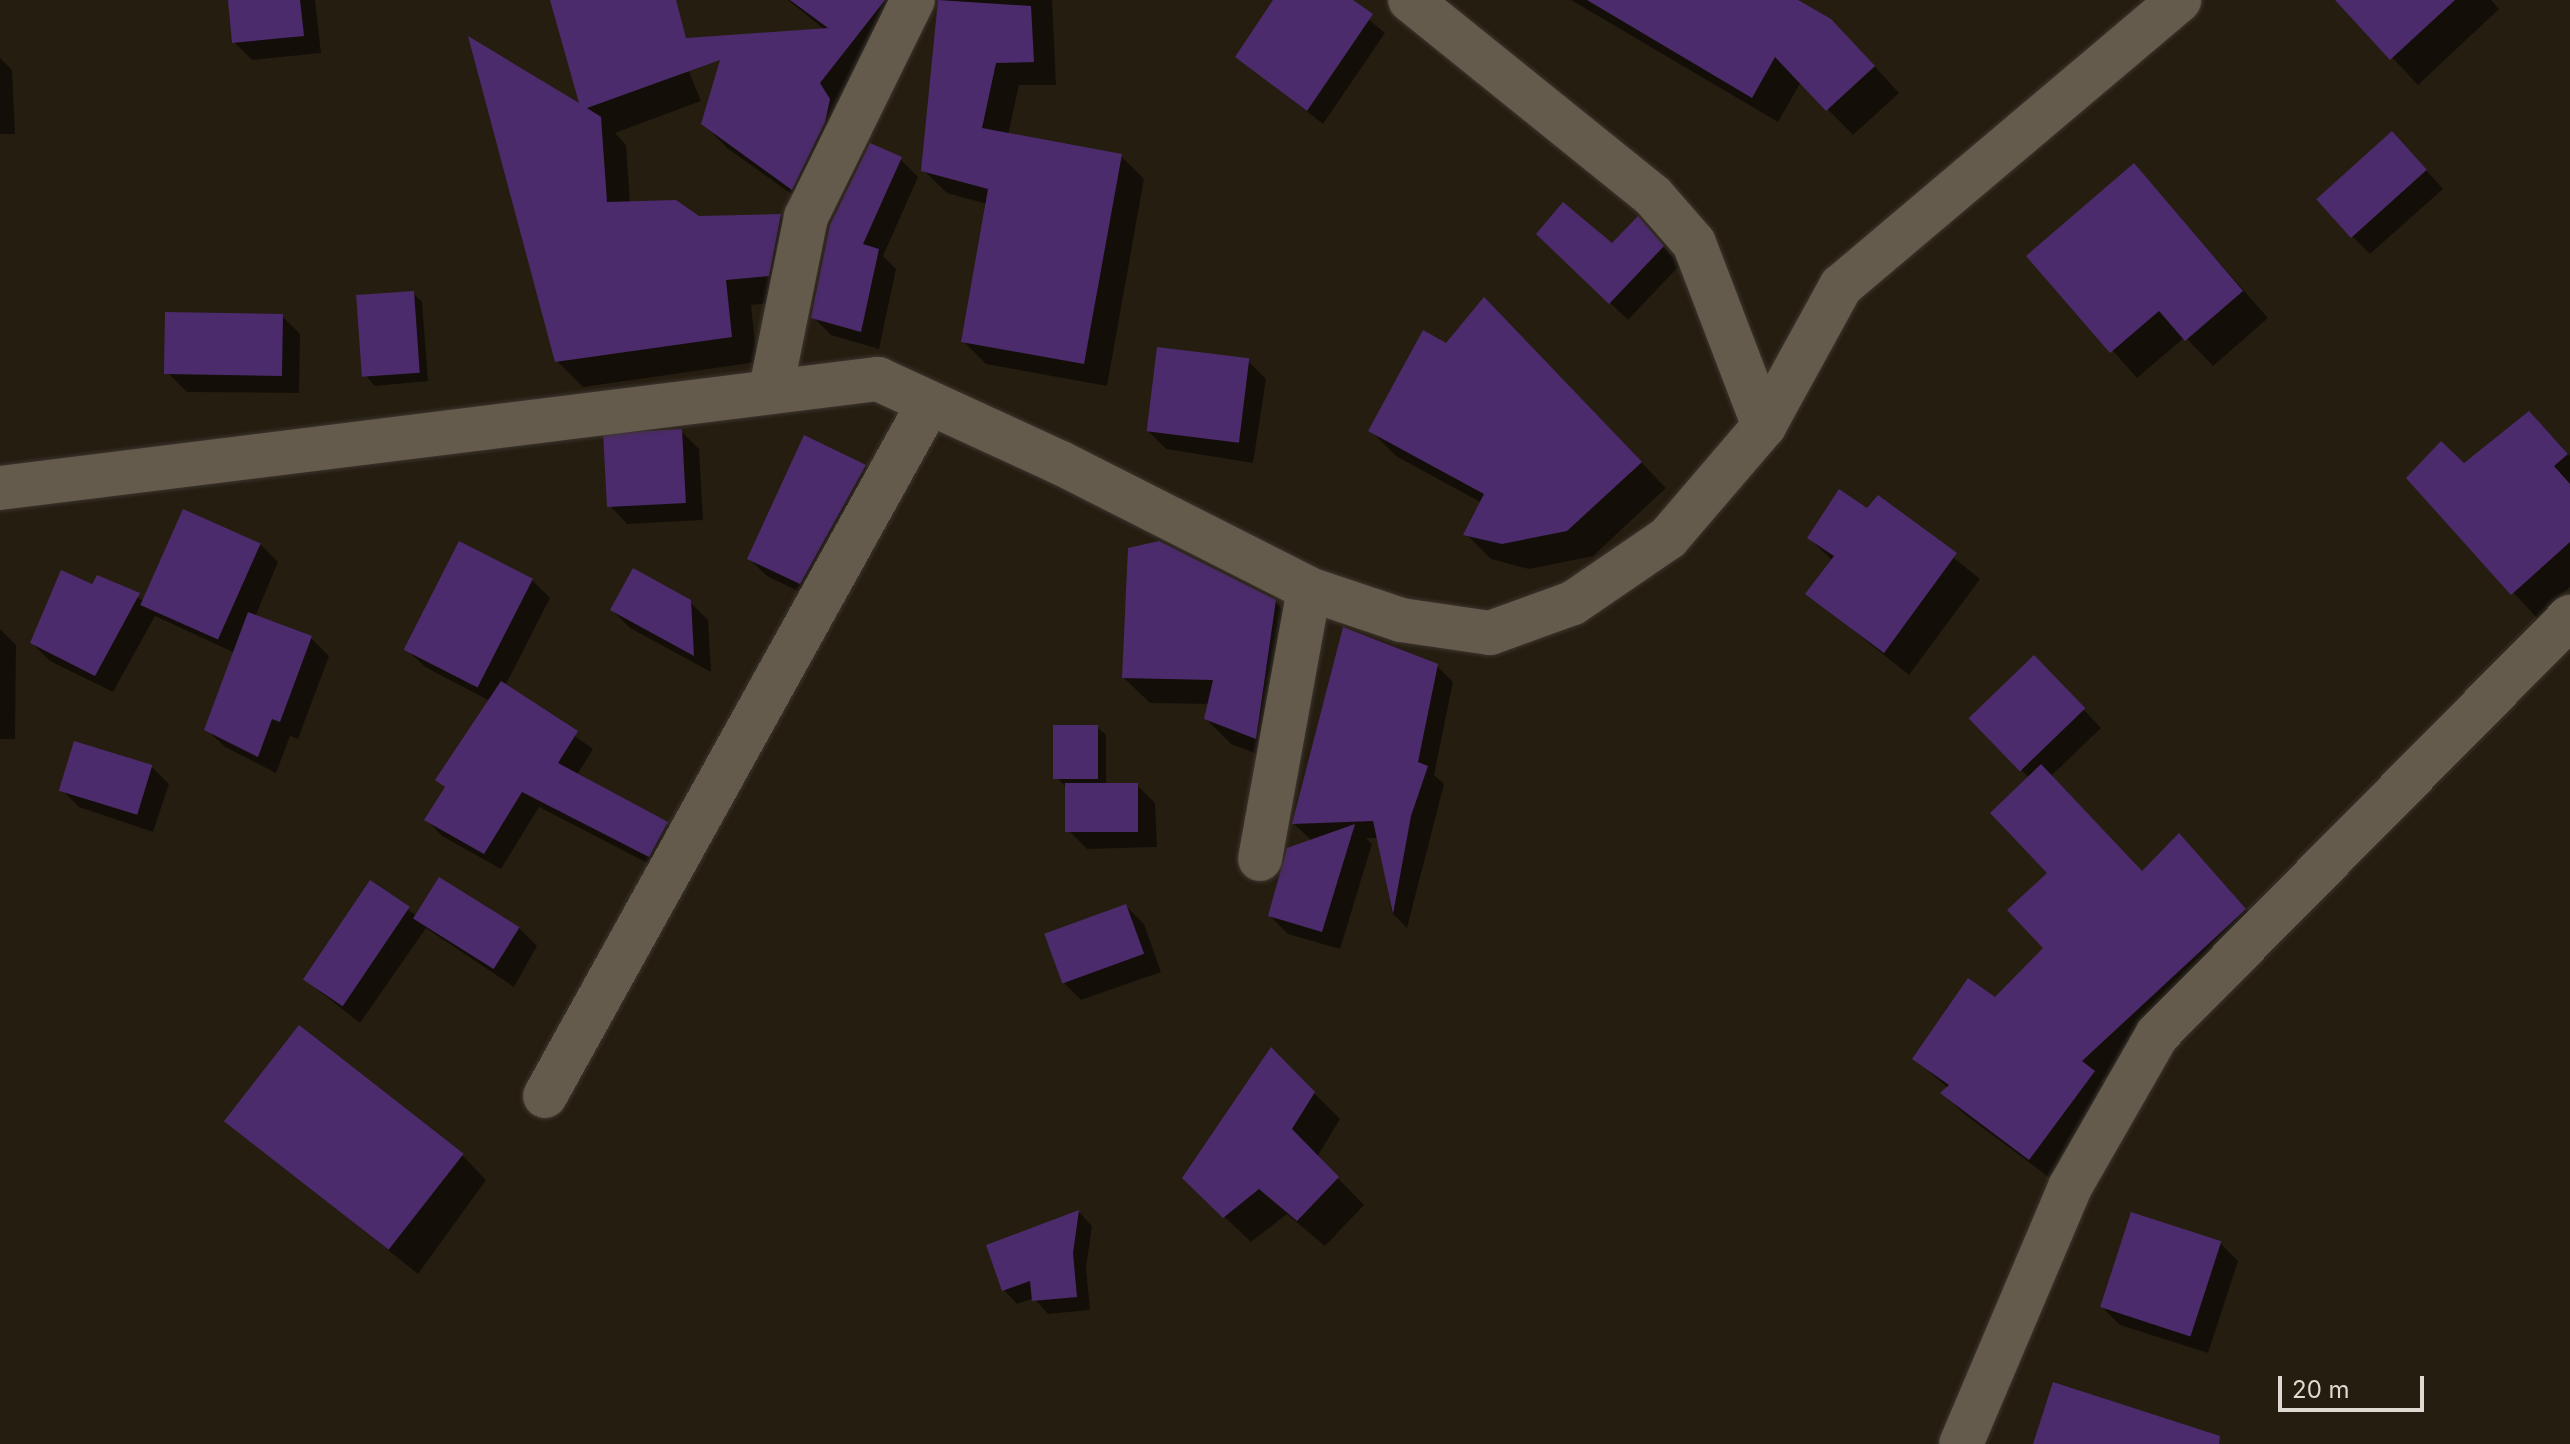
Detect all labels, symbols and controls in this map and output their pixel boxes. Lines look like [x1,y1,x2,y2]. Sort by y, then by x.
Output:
scale bar [2282,1360,2428,1410]
text: 20 m [2292,1375,2350,1404]

